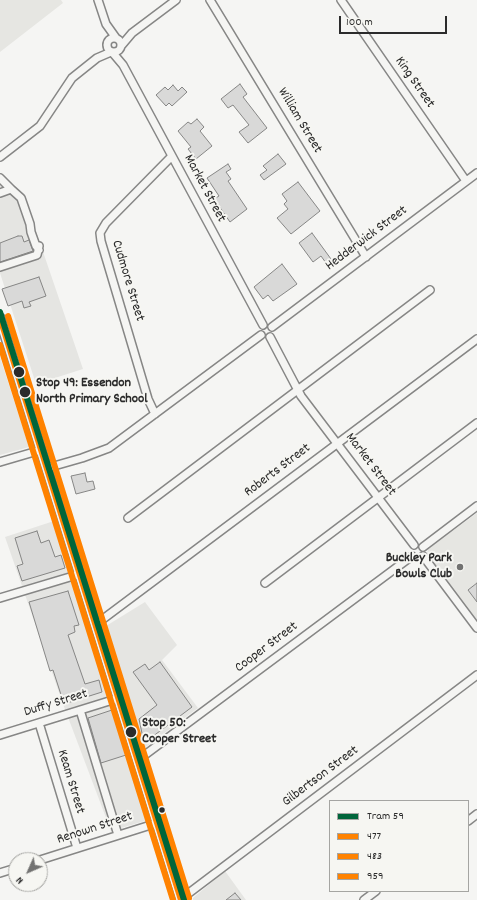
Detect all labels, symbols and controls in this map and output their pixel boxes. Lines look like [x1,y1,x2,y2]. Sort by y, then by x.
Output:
scale bar [341,8,449,34]
text: 100 m [346,14,373,31]
street label: King Street [390,54,438,112]
street label: William Street [273,85,325,157]
street label: Market Street [179,152,229,226]
street label: Hedderwick Street [323,203,411,275]
street label: Cudmore Street [107,238,147,324]
unlabelled marker [12,365,26,379]
place label: Stop 49: Essendon North Primary School [36,376,147,408]
marker: Stop 49: Essendon North Primary School [18,385,32,399]
street label: Market Street [341,430,399,500]
street label: Roberts Street [241,441,315,501]
place label: Buckley Park Bowls Club [386,551,452,584]
marker: Buckley Park Bowls Club [455,562,465,572]
street label: Cooper Street [232,619,302,677]
street label: Duffy Street [22,686,90,722]
place label: Stop 50: Cooper Street [142,716,216,748]
marker: Stop 50: Cooper Street [124,725,138,739]
street label: Gilbertson Street [279,743,363,811]
street label: Keam Street [52,748,88,816]
legend [329,800,469,892]
unlabelled marker [157,805,167,815]
text: Tram 59 [367,808,404,825]
street label: Renown Street [55,809,135,849]
text: 477 [367,828,381,845]
text: 483 [367,848,382,865]
north arrow [8,852,48,892]
text: 959 [367,868,384,885]
text: N [13,872,28,887]

